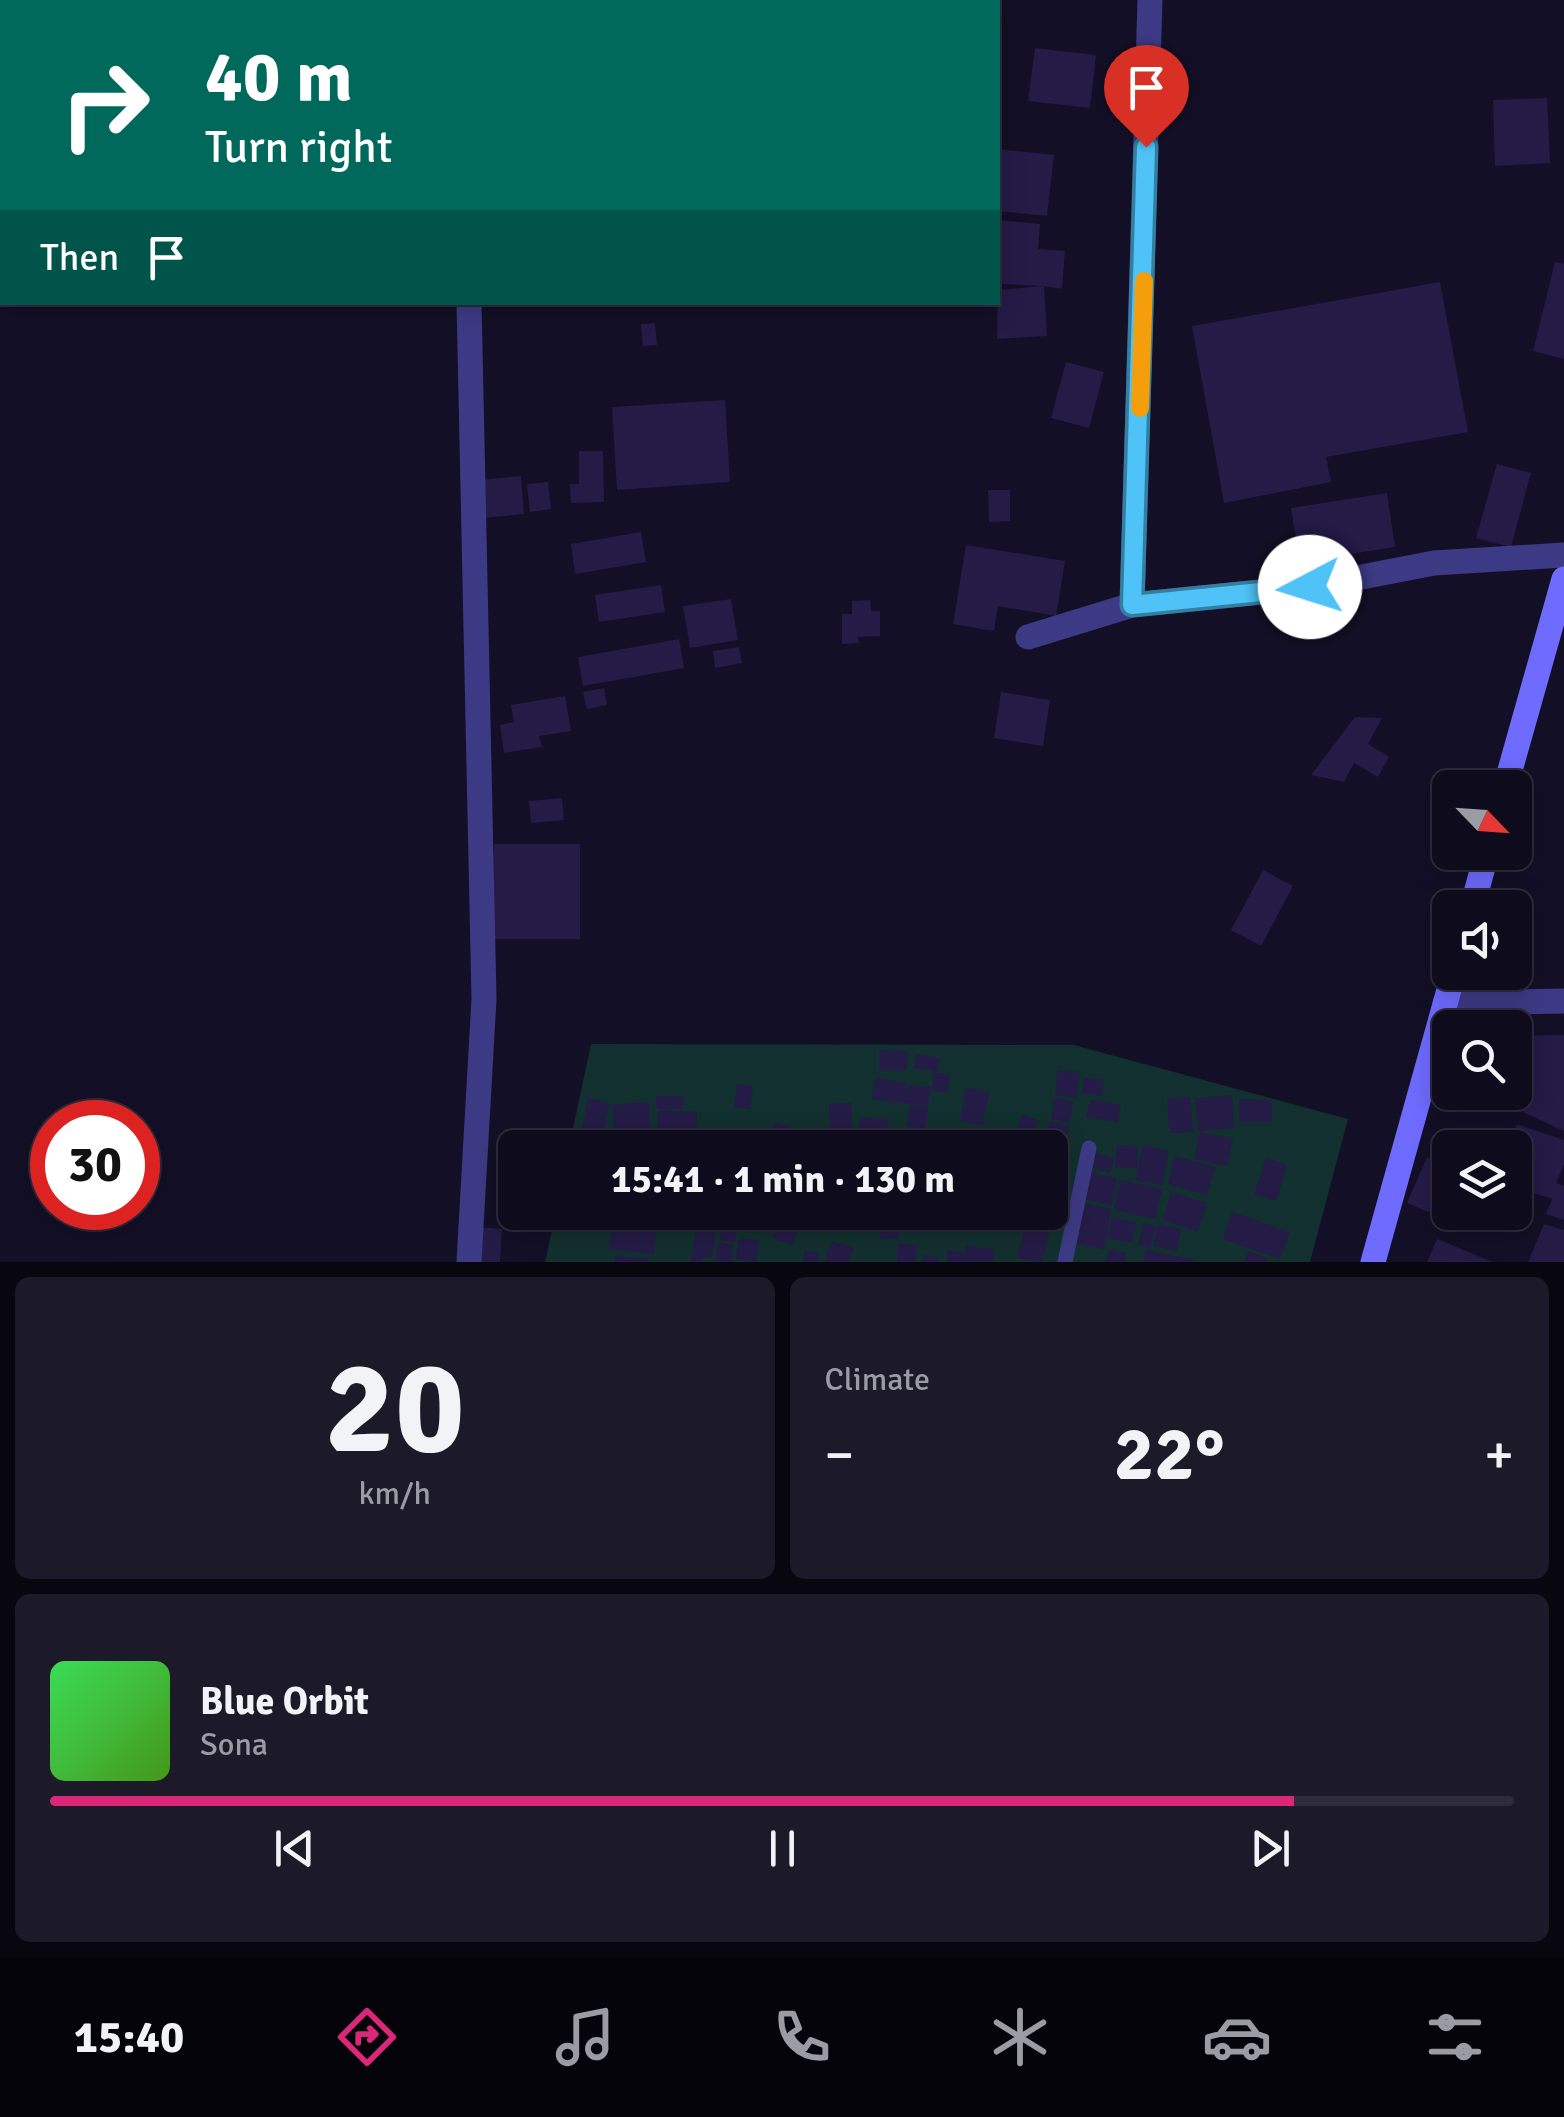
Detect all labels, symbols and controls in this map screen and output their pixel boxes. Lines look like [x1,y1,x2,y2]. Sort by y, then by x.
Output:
text: 40 m [205,34,353,120]
icon: right [40,40,170,170]
pin [1104,45,1189,148]
icon: arrive [1119,60,1174,115]
text: Turn right [205,120,393,175]
icon: arrive [139,230,194,285]
text: Then [40,234,119,281]
position arrow [1258,535,1362,639]
north arrow [1432,770,1532,870]
map controls [1432,770,1532,1230]
button: sound [1432,890,1532,990]
button: search [1432,1010,1532,1110]
speed limit sign: 30 [30,1100,160,1230]
button: layers [1432,1130,1532,1230]
text: 15:41 · 1 min · 130 m [611,1156,955,1203]
text: 20 [325,1329,465,1489]
text: Climate [825,1360,930,1399]
text: 22° [1114,1408,1225,1501]
text: − [825,1421,854,1489]
text: + [1484,1421,1514,1489]
text: km/h [359,1474,431,1513]
text: Blue Orbit [200,1678,369,1725]
text: Sona [200,1725,268,1764]
icon: previous [267,1821,322,1876]
icon: pause [755,1821,810,1876]
icon: next [1243,1821,1298,1876]
icon: directions [332,2002,402,2072]
icon: music [550,2002,620,2072]
icon: phone [767,2002,837,2072]
icon: climate [985,2002,1055,2072]
icon: car [1202,2002,1272,2072]
icon: filters [1420,2002,1490,2072]
text: 15:40 [74,2010,184,2065]

